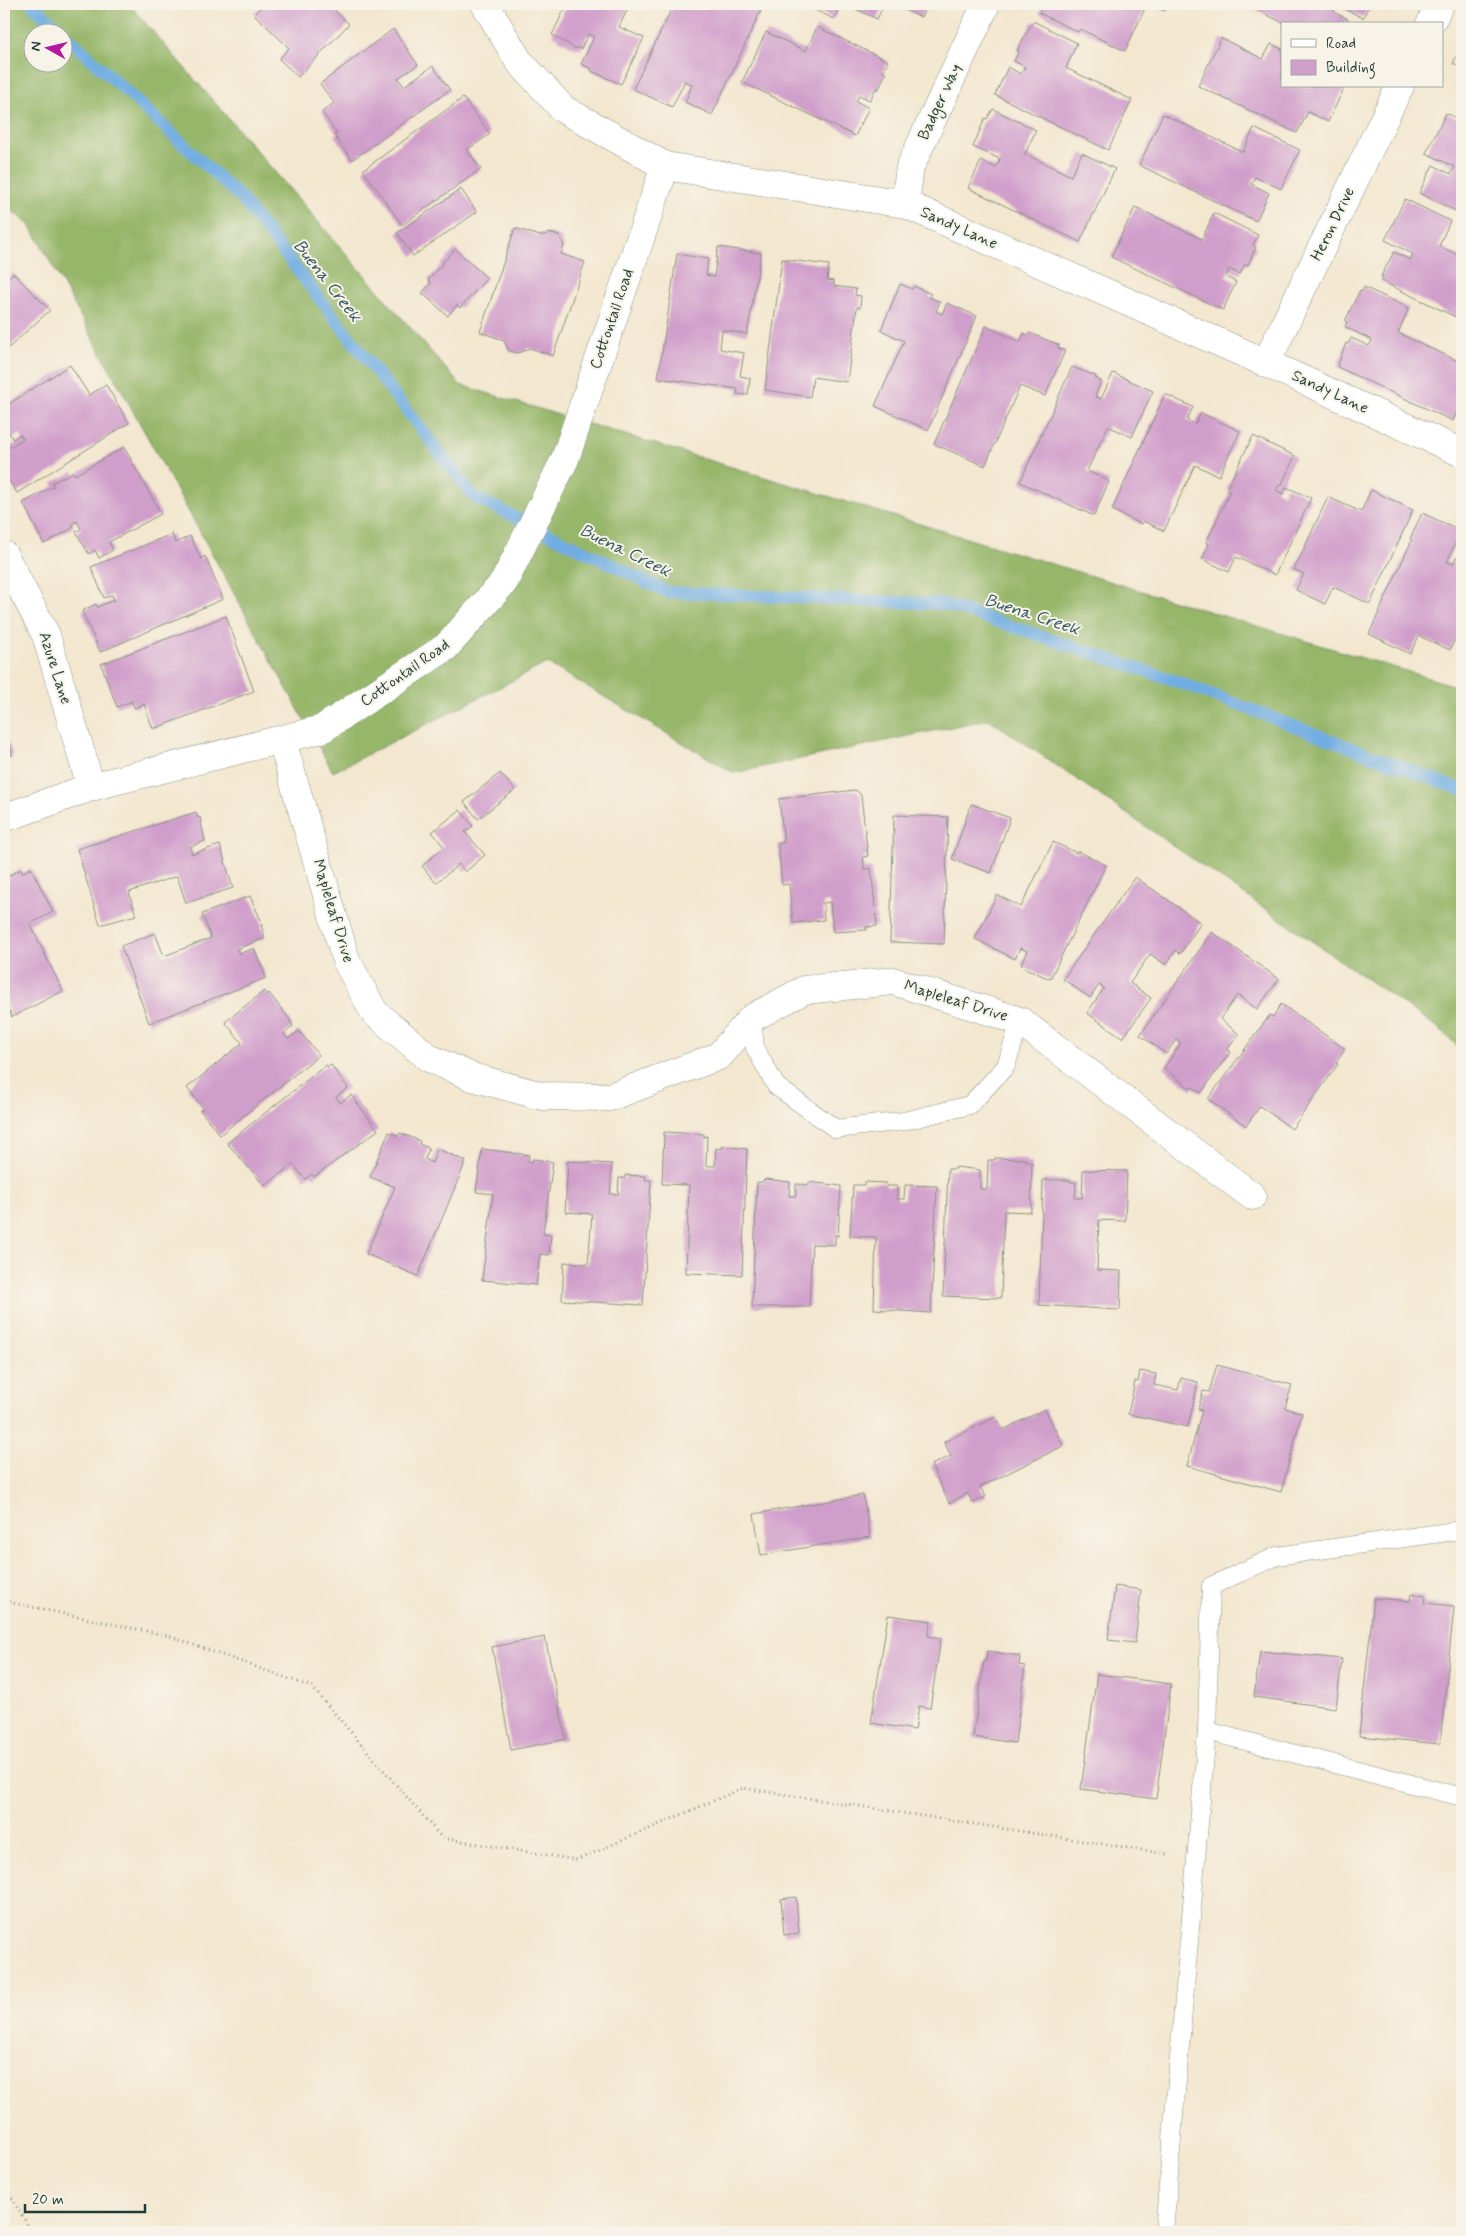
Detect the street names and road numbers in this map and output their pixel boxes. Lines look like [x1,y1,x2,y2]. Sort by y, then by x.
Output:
street label: Badger Way [913,60,968,144]
street label: Heron Drive [1306,184,1360,264]
street label: Sandy Lane [917,202,1001,254]
street label: Cottontail Road [585,266,639,372]
street label: Sandy Lane [1288,365,1372,419]
street label: Azure Lane [33,629,77,707]
street label: Cottontail Road [356,634,454,712]
street label: Mapleleaf Drive [307,857,359,965]
street label: Mapleleaf Drive [902,975,1010,1027]

